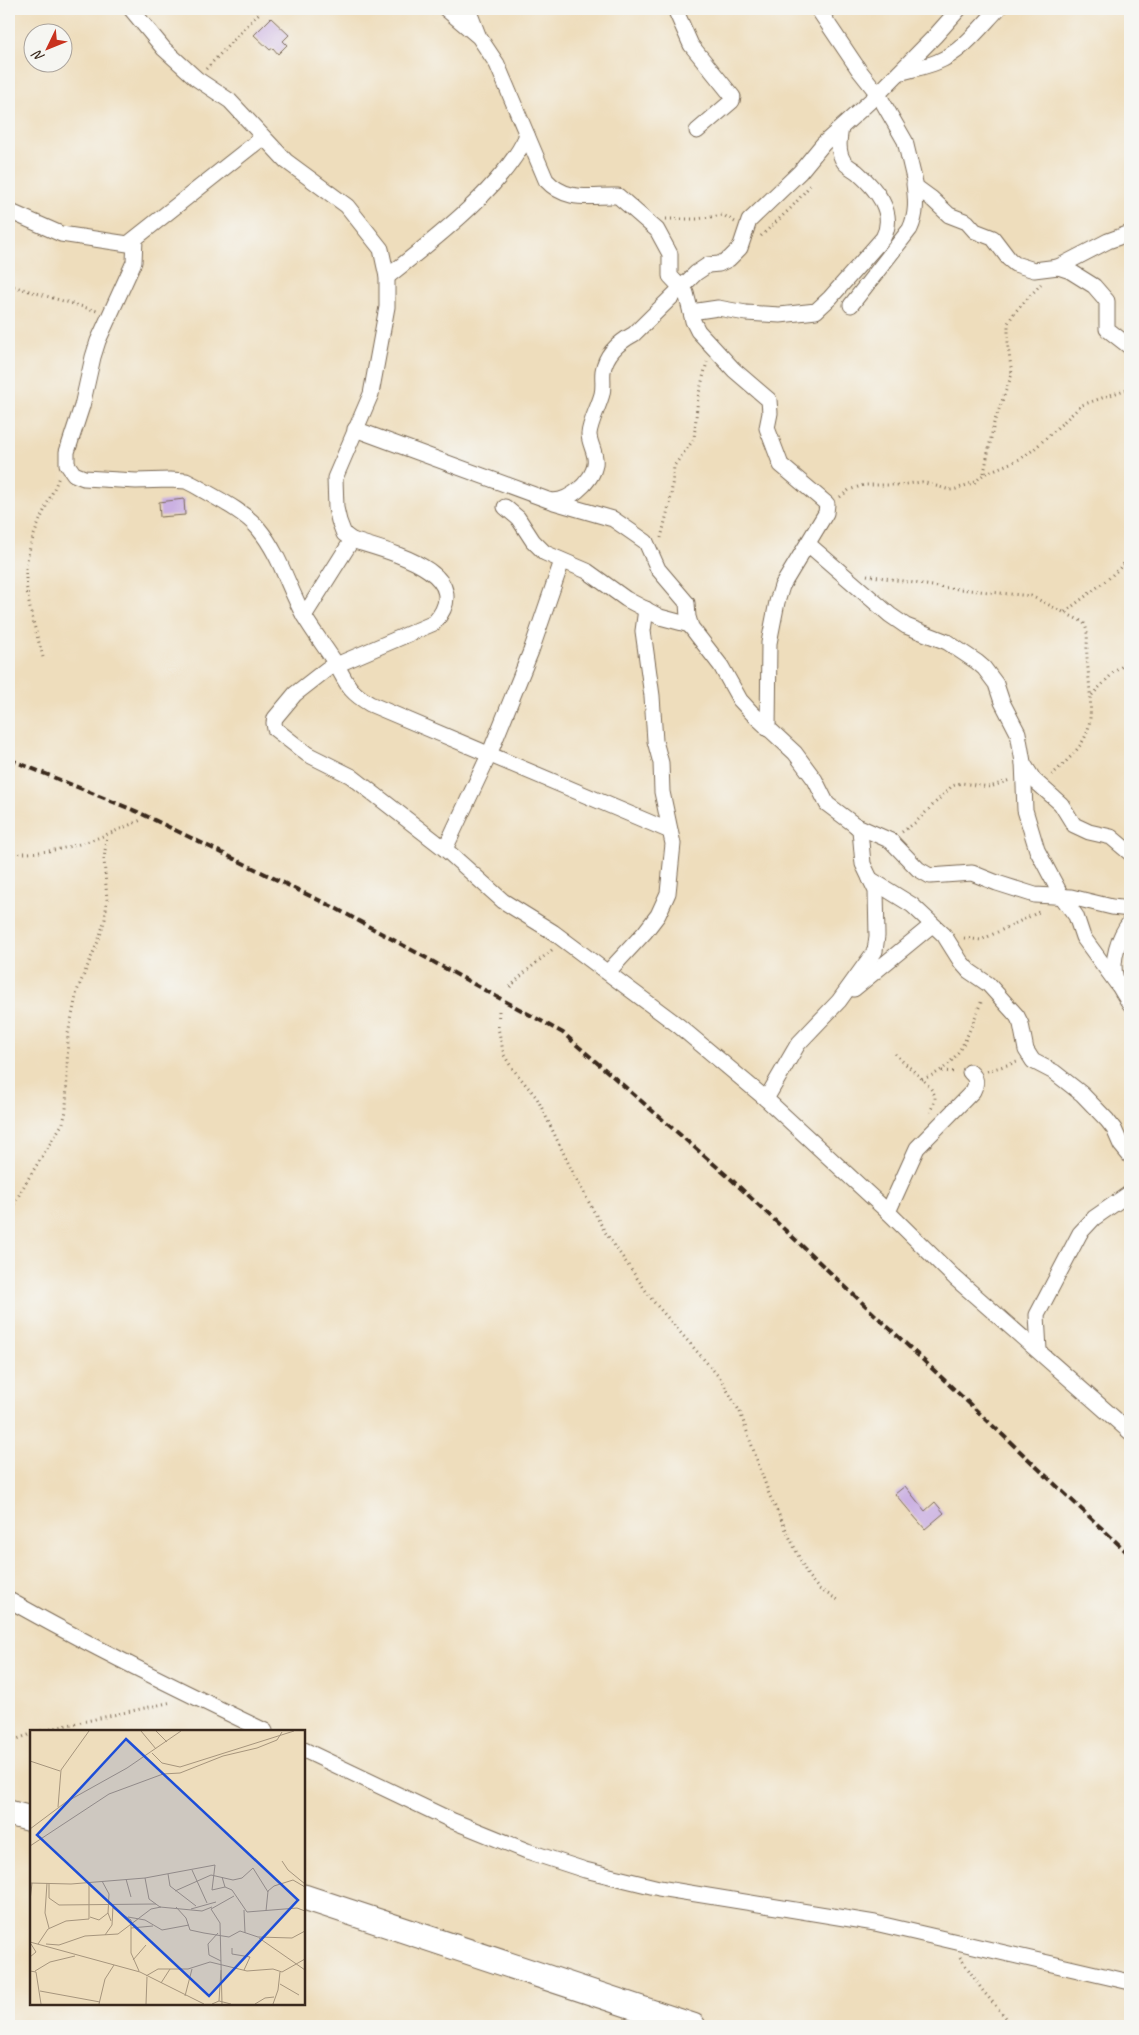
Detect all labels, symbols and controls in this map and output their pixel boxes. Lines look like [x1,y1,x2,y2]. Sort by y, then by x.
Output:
north arrow [22,22,72,72]
text: N [28,46,48,65]
inset map [30,1730,305,2005]

